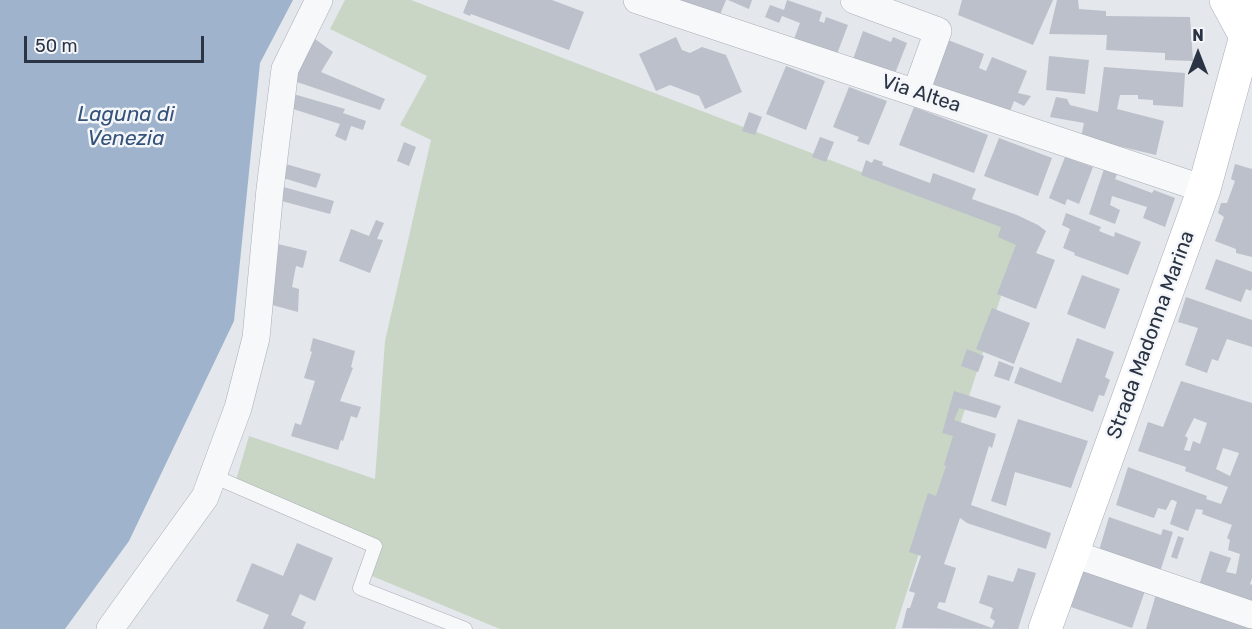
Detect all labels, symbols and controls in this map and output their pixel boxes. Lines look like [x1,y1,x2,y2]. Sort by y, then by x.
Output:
scale bar [27,24,207,62]
north arrow [1168,24,1228,84]
text: N [1192,26,1204,45]
text: 50 m [35,35,78,57]
street label: Via Altea [878,70,964,118]
water label: Laguna di Venezia [78,102,174,152]
street label: Strada Madonna Marina [1102,228,1200,442]

